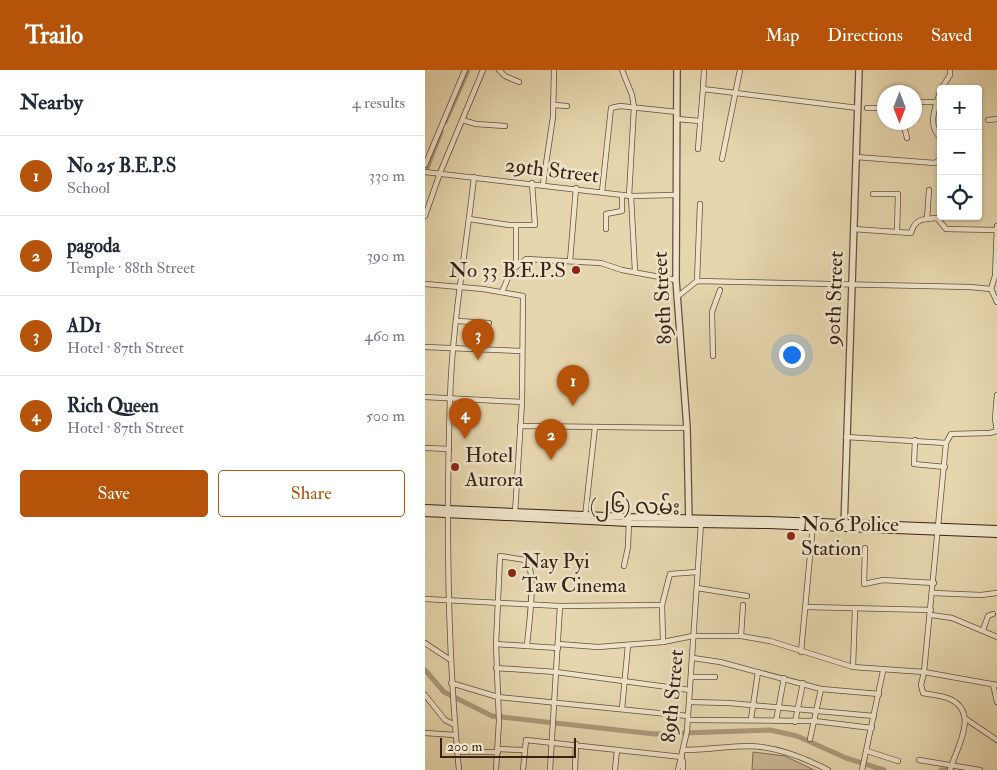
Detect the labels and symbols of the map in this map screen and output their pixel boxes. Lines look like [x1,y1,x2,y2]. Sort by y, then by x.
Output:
north arrow [877,85,922,130]
street label: 29th Street [504,151,601,190]
street label: 89th Street [647,250,678,345]
street label: 90th Street [819,250,850,348]
place label: No 33 B.E.P.S [449,257,566,284]
marker: No 33 B.E.P.S [570,264,582,276]
pin: 3 [462,319,494,360]
your location [779,342,805,368]
pin: 1 [557,365,589,406]
pin: 4 [449,398,481,439]
pin: 2 [535,419,567,460]
place label: Hotel Aurora [464,442,524,493]
marker: Hotel Aurora [449,461,461,473]
street label: (၂၆) လမ်း [589,488,681,525]
place label: No 6 Police Station [801,511,899,562]
marker: No 6 Police Station [785,530,797,542]
place label: Nay Pyi Taw Cinema [522,548,627,599]
marker: Nay Pyi Taw Cinema [506,567,518,579]
street label: 89th Street [655,648,690,744]
scale bar [440,735,576,758]

